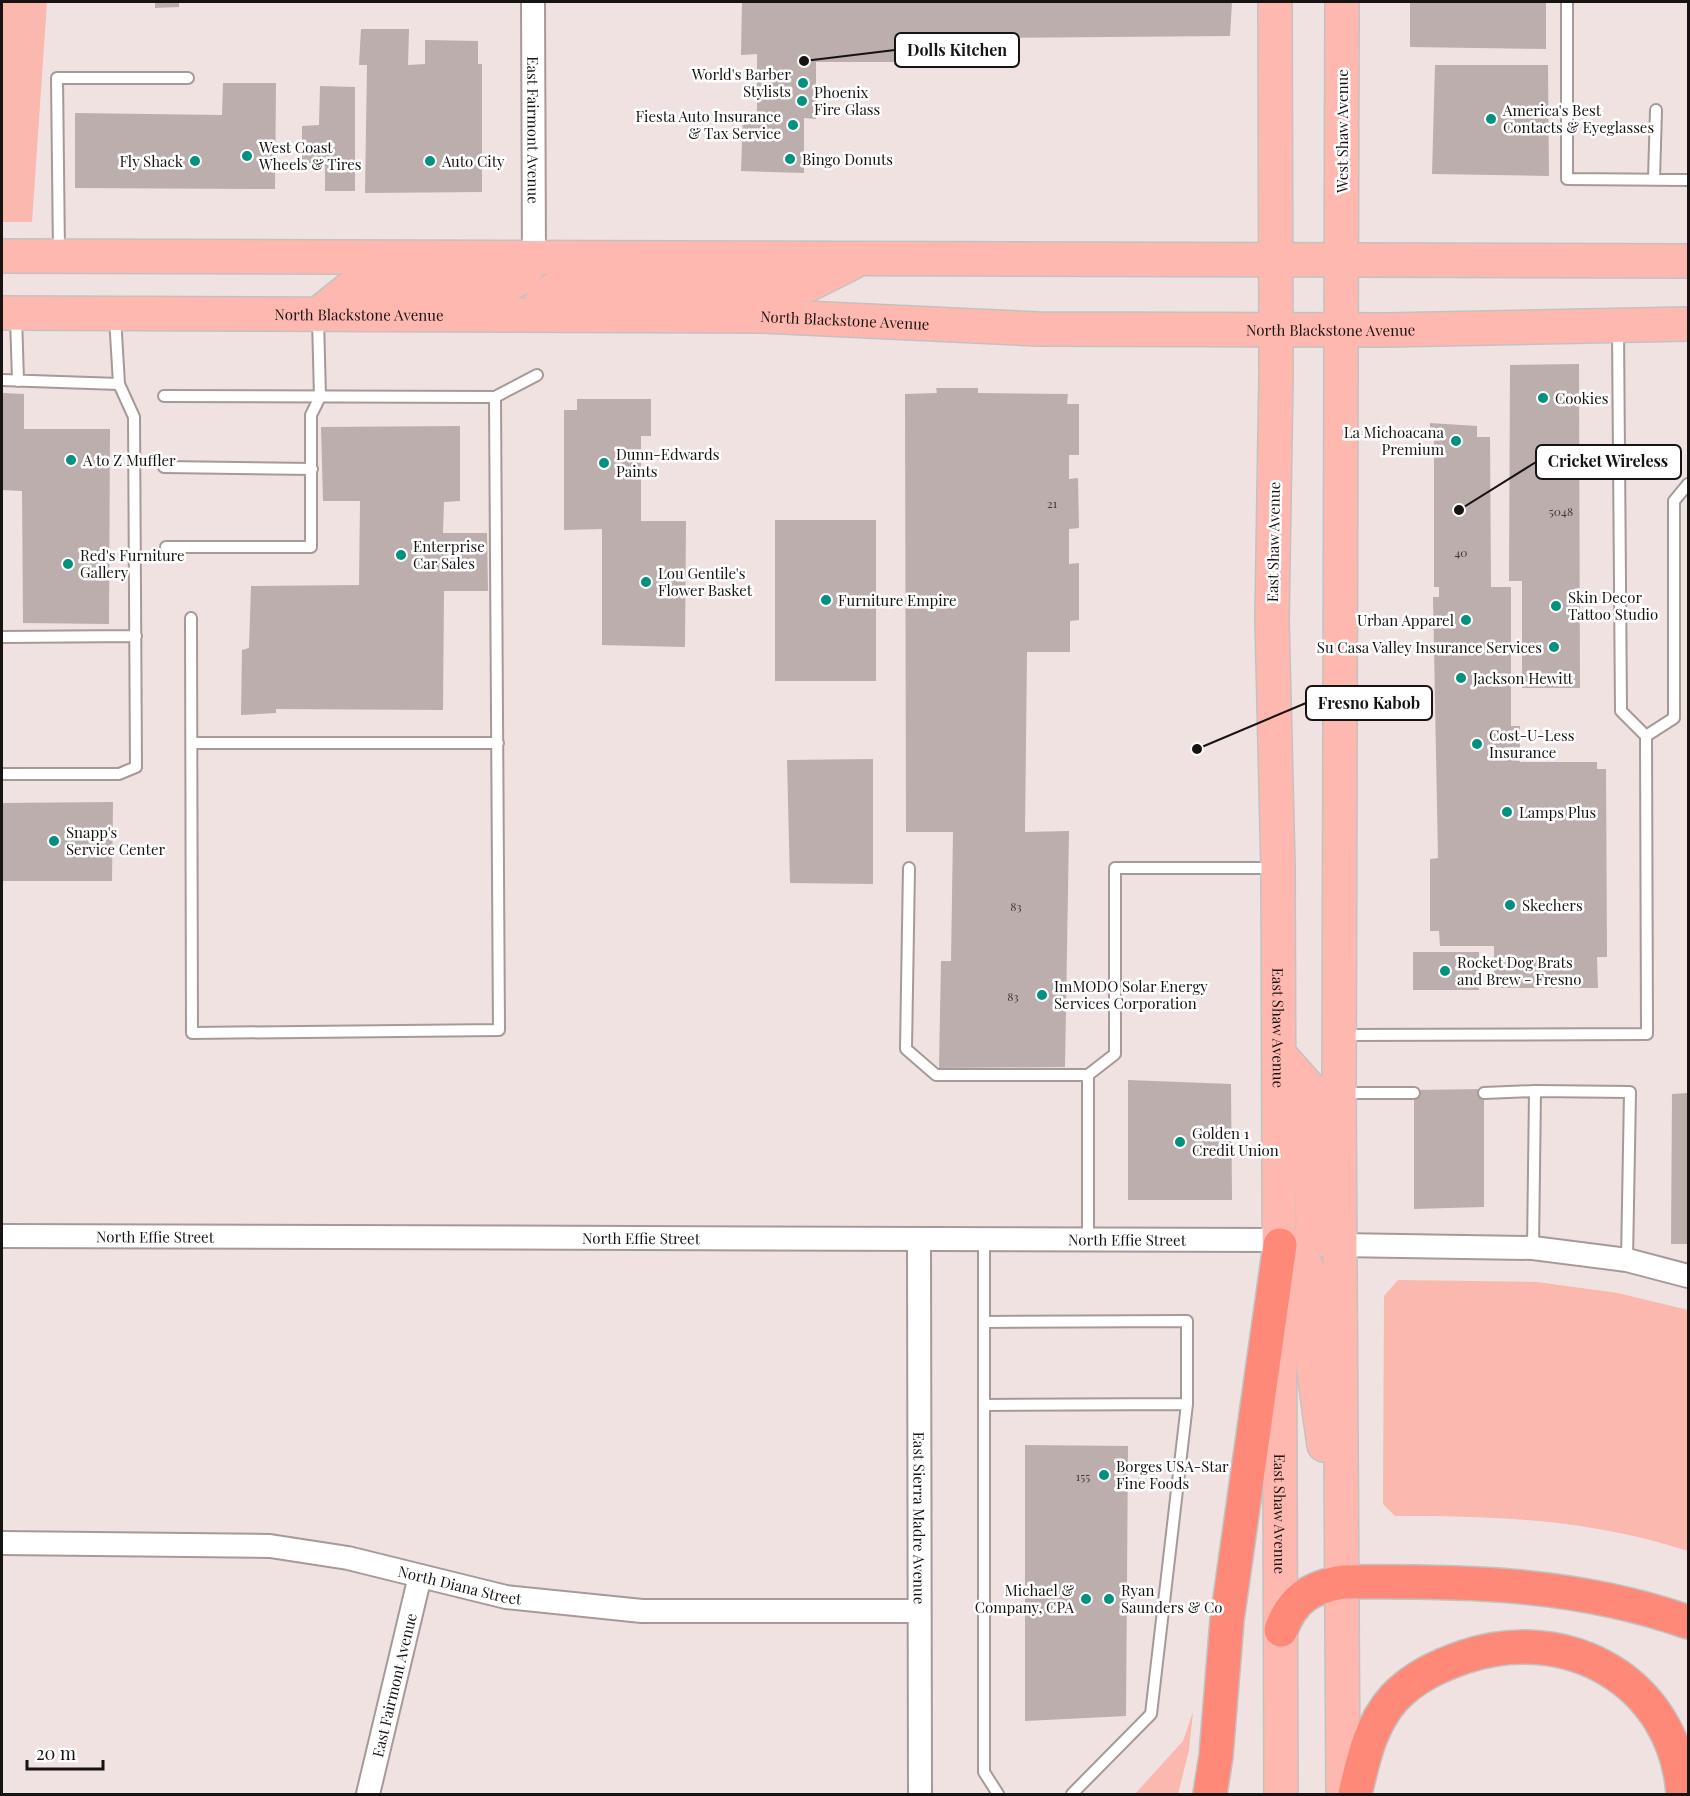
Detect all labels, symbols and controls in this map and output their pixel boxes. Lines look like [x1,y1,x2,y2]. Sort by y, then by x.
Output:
callout: Dolls Kitchen [895,33,1019,67]
text: Dolls Kitchen [907,39,1007,60]
street label: East Fairmont Avenue [523,56,544,204]
place label: World's Barber Stylists [691,64,791,101]
street label: West Shaw Avenue [1332,69,1352,194]
marker: World's Barber Stylists [796,76,810,90]
place label: Phoenix Fire Glass [814,82,880,119]
marker: Phoenix Fire Glass [795,94,809,108]
place label: America's Best Contacts & Eyeglasses [1502,100,1654,137]
place label: Fiesta Auto Insurance & Tax Service [636,106,781,143]
marker: America's Best Contacts & Eyeglasses [1484,112,1498,126]
marker: Fiesta Auto Insurance & Tax Service [786,118,800,132]
place label: West Coast Wheels & Tires [258,137,362,174]
marker: West Coast Wheels & Tires [240,149,254,163]
place label: Bingo Donuts [802,149,893,169]
place label: Fly Shack [119,151,184,171]
place label: Auto City [441,151,505,171]
marker: Bingo Donuts [783,152,797,166]
marker: Fly Shack [188,154,202,168]
marker: Auto City [423,154,437,168]
street label: North Blackstone Avenue [274,304,444,325]
street label: North Blackstone Avenue [760,306,930,334]
street label: North Blackstone Avenue [1246,319,1416,340]
place label: Cookies [1555,388,1609,408]
marker: Cookies [1536,391,1550,405]
place label: La Michoacana Premium [1344,422,1445,459]
marker: La Michoacana Premium [1449,434,1463,448]
place label: Dunn-Edwards Paints [616,444,719,481]
callout: Cricket Wireless [1536,445,1681,479]
place label: A to Z Muffler [82,450,176,470]
text: Cricket Wireless [1548,450,1668,471]
marker: A to Z Muffler [64,453,78,467]
marker: Dunn-Edwards Paints [597,456,611,470]
street label: East Shaw Avenue [1262,482,1284,602]
house number: 21 [1047,495,1058,511]
house number: 5048 [1549,503,1573,519]
place label: Enterprise Car Sales [413,536,485,573]
house number: 40 [1454,544,1468,560]
place label: Red's Furniture Gallery [80,545,185,582]
marker: Enterprise Car Sales [394,548,408,562]
marker: Red's Furniture Gallery [61,557,75,571]
place label: Lou Gentile's Flower Basket [658,563,753,600]
marker: Lou Gentile's Flower Basket [639,575,653,589]
place label: Skin Decor Tattoo Studio [1568,587,1658,624]
place label: Furniture Empire [838,590,957,610]
marker: Furniture Empire [819,593,833,607]
marker: Skin Decor Tattoo Studio [1549,599,1563,613]
place label: Urban Apparel [1357,610,1454,630]
marker: Urban Apparel [1459,613,1473,627]
place label: Su Casa Valley Insurance Services [1317,637,1542,657]
marker: Su Casa Valley Insurance Services [1547,640,1561,654]
place label: Jackson Hewitt [1472,668,1573,688]
marker: Jackson Hewitt [1454,671,1468,685]
callout: Fresno Kabob [1306,686,1432,720]
text: Fresno Kabob [1318,692,1420,713]
place label: Cost-U-Less Insurance [1489,725,1574,762]
marker: Cost-U-Less Insurance [1470,737,1484,751]
place label: Lamps Plus [1519,802,1596,822]
marker: Lamps Plus [1500,805,1514,819]
place label: Snapp's Service Center [66,822,165,859]
marker: Snapp's Service Center [47,834,61,848]
place label: Skechers [1522,895,1583,915]
house number: 83 [1010,898,1022,914]
marker: Skechers [1503,898,1517,912]
place label: Rocket Dog Brats and Brew - Fresno [1457,952,1582,989]
marker: Rocket Dog Brats and Brew - Fresno [1438,964,1452,978]
street label: East Shaw Avenue [1268,968,1289,1088]
place label: ImMODO Solar Energy Services Corporation [1054,976,1208,1013]
house number: 83 [1007,988,1019,1004]
marker: ImMODO Solar Energy Services Corporation [1035,988,1049,1002]
place label: Golden 1 Credit Union [1192,1123,1279,1160]
marker: Golden 1 Credit Union [1173,1135,1187,1149]
street label: North Effie Street [96,1226,215,1247]
street label: North Effie Street [582,1228,701,1248]
street label: North Effie Street [1068,1229,1187,1250]
street label: East Sierra Madre Avenue [909,1432,930,1604]
street label: East Shaw Avenue [1270,1454,1290,1574]
place label: Borges USA-Star Fine Foods [1116,1456,1229,1493]
house number: 155 [1076,1468,1090,1484]
marker: Borges USA-Star Fine Foods [1097,1468,1111,1482]
street label: North Diana Street [396,1561,523,1609]
place label: Michael & Company, CPA [975,1580,1075,1617]
place label: Ryan Saunders & Co [1121,1580,1223,1617]
marker: Michael & Company, CPA [1079,1592,1093,1606]
marker: Ryan Saunders & Co [1102,1592,1116,1606]
street label: East Fairmont Avenue [367,1611,421,1759]
scale bar [27,1733,104,1771]
text: 20 m [36,1741,76,1765]

